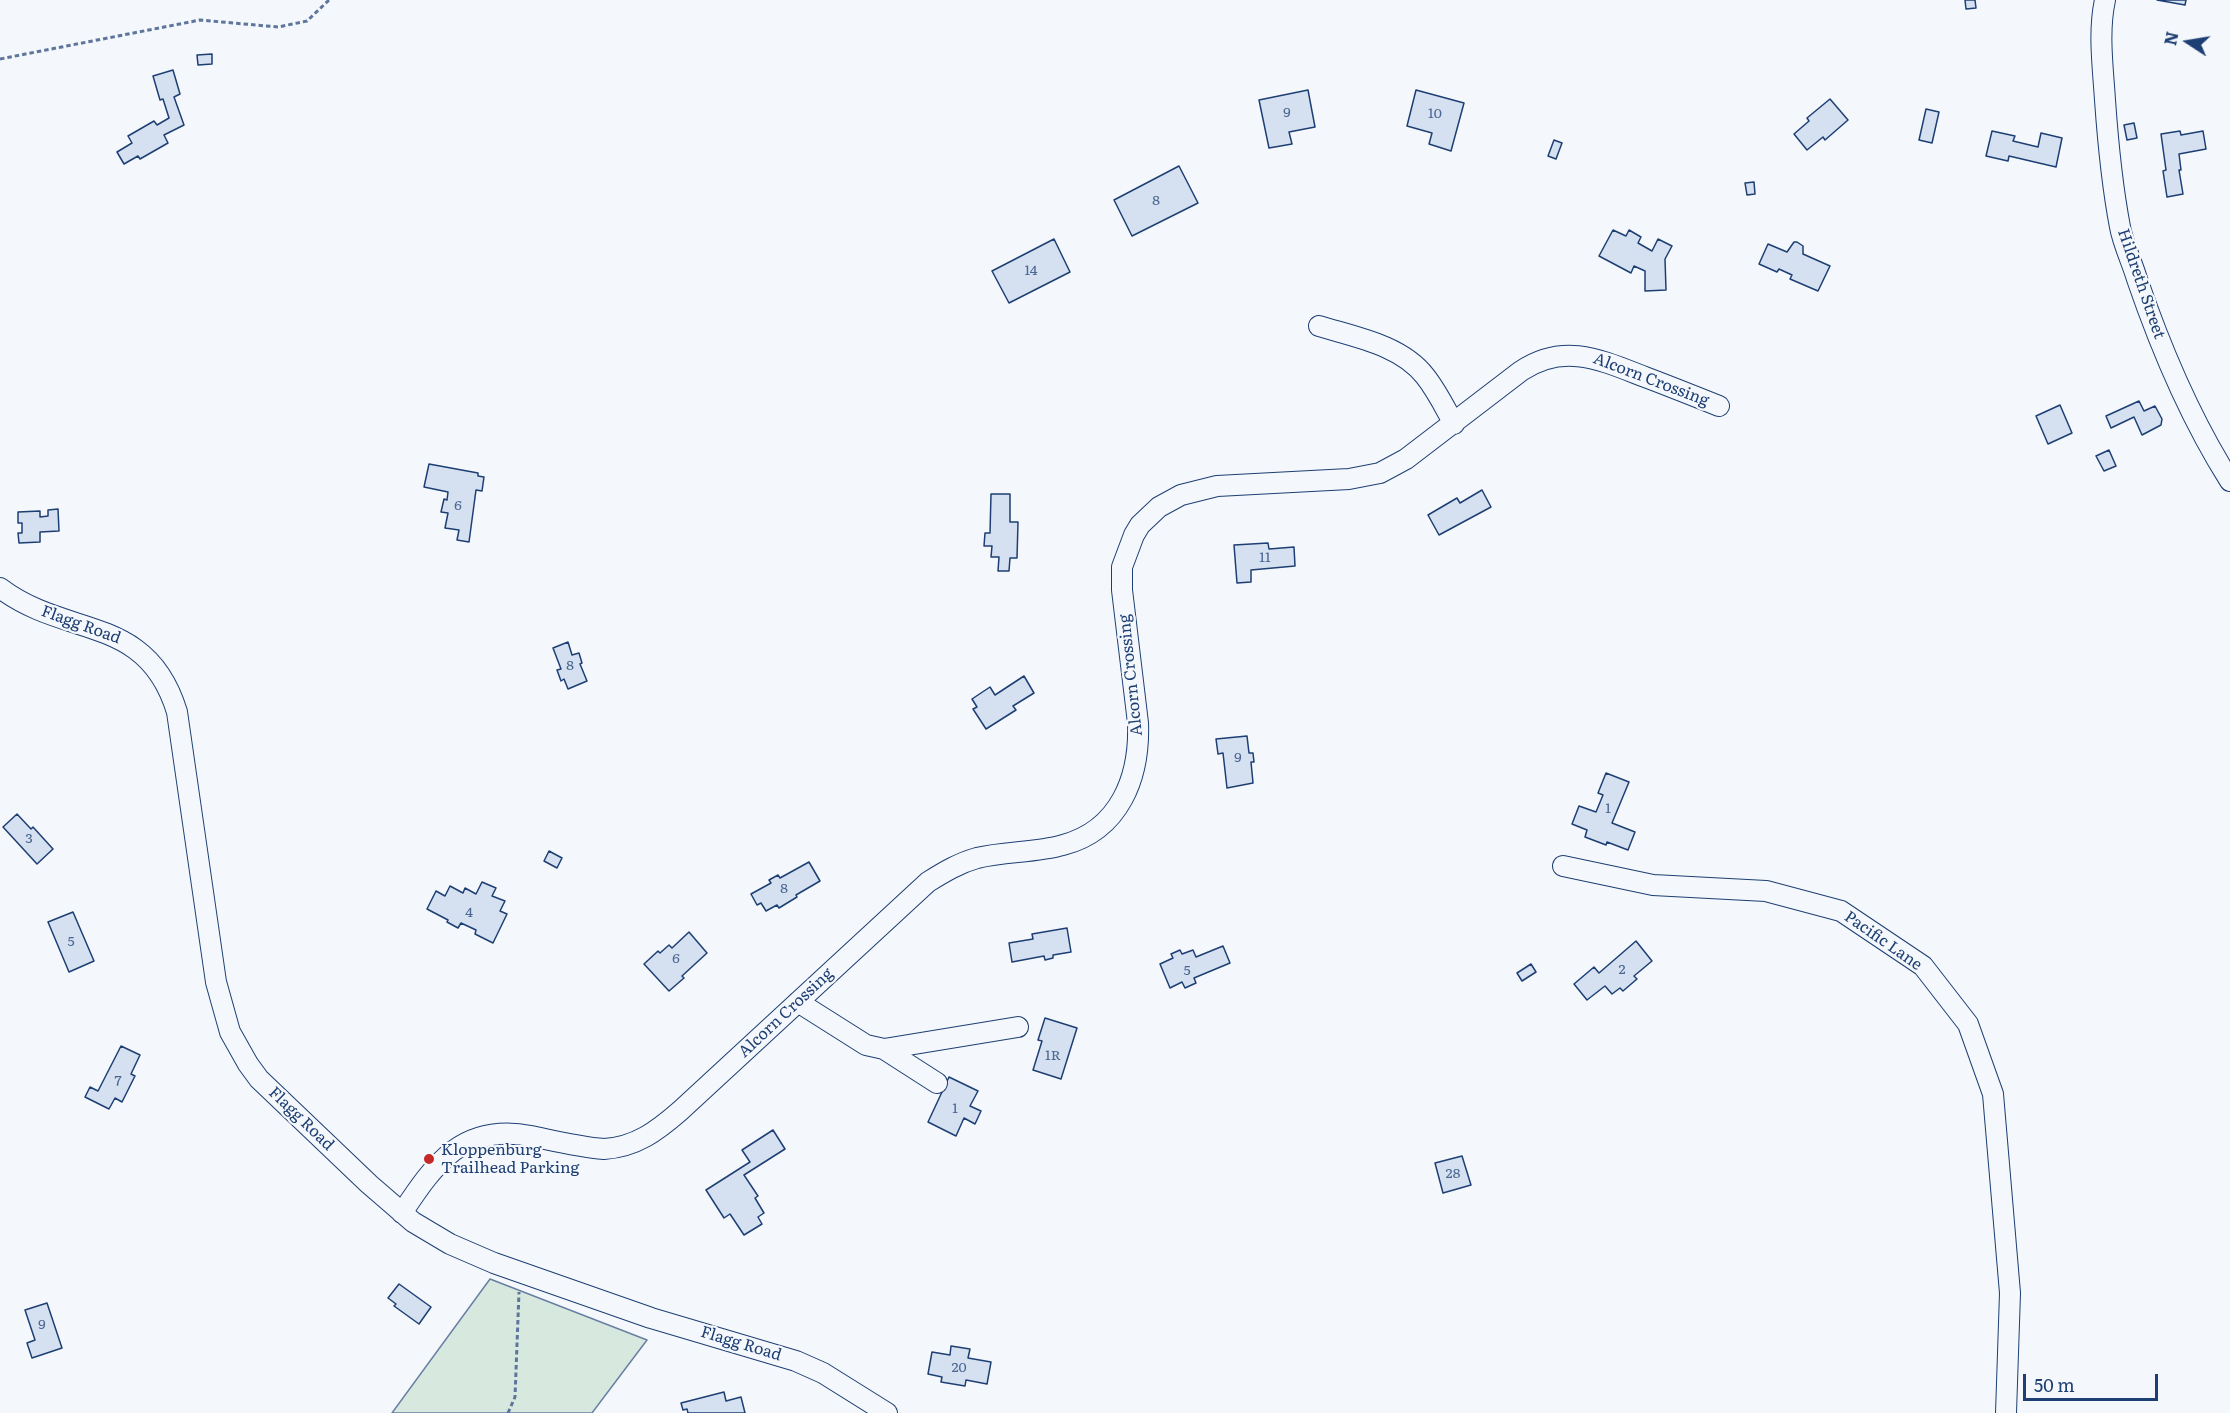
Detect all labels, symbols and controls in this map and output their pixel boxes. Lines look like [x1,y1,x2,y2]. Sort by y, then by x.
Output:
north arrow [2158,12,2218,72]
text: N [2157,29,2184,47]
house number: 9 [1283,105,1291,121]
house number: 10 [1428,106,1442,122]
house number: 8 [1152,193,1160,209]
street label: Hildreth Street [2113,226,2169,342]
house number: 14 [1025,263,1037,279]
street label: Alcorn Crossing [1590,349,1712,411]
house number: 6 [454,498,462,514]
house number: 11 [1259,550,1271,566]
street label: Flagg Road [39,602,123,648]
street label: Alcorn Crossing [1115,613,1147,737]
house number: 8 [566,658,574,674]
house number: 9 [1234,750,1242,766]
house number: 1 [1605,801,1611,817]
house number: 3 [25,831,33,847]
house number: 8 [780,881,788,897]
house number: 4 [465,905,473,921]
street label: Pacific Lane [1840,907,1926,975]
house number: 5 [67,934,75,950]
house number: 6 [672,951,680,967]
house number: 2 [1618,962,1626,978]
house number: 5 [1183,963,1191,979]
street label: Alcorn Crossing [735,964,837,1062]
house number: 1R [1045,1048,1061,1064]
house number: 7 [114,1073,122,1089]
street label: Flagg Road [264,1083,338,1155]
house number: 1 [952,1101,958,1117]
place label: Kloppenburg Trailhead Parking [441,1140,580,1178]
marker: Kloppenburg Trailhead Parking [422,1152,436,1166]
house number: 28 [1446,1166,1460,1182]
house number: 9 [38,1317,46,1333]
street label: Flagg Road [698,1323,784,1365]
house number: 20 [951,1360,967,1376]
scale bar [2026,1362,2161,1400]
text: 50 m [2034,1371,2075,1398]

